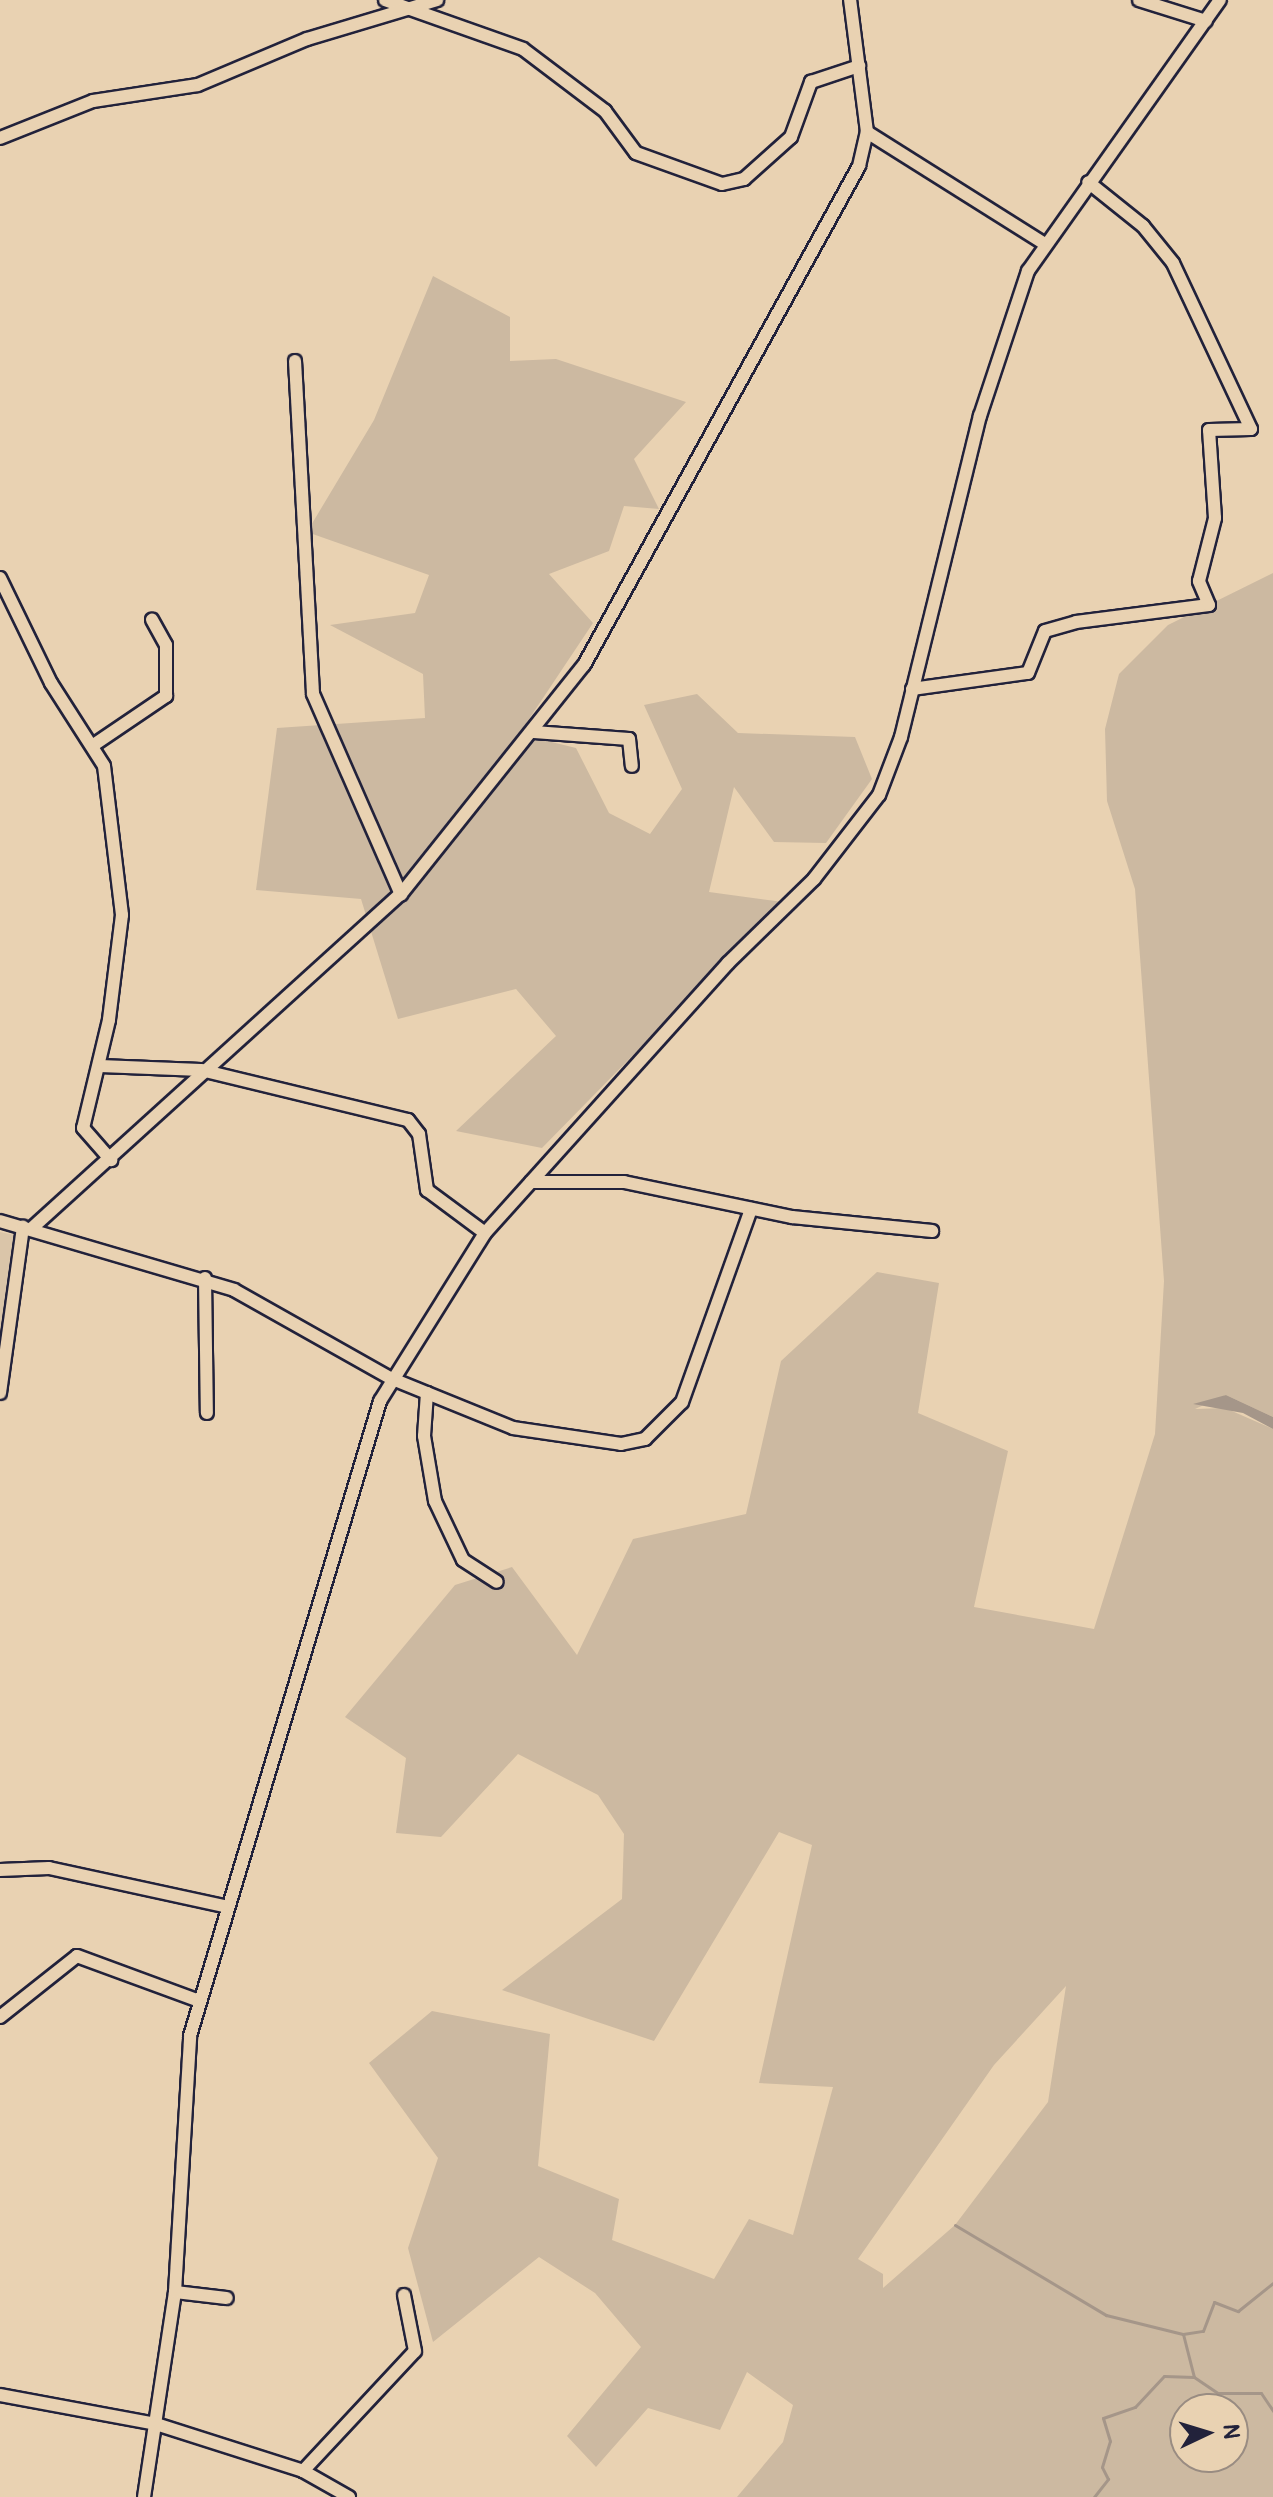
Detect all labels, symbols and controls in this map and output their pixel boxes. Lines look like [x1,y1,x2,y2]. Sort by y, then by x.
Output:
north arrow [1169,2393,1249,2473]
text: N [1216,2423,1245,2440]

